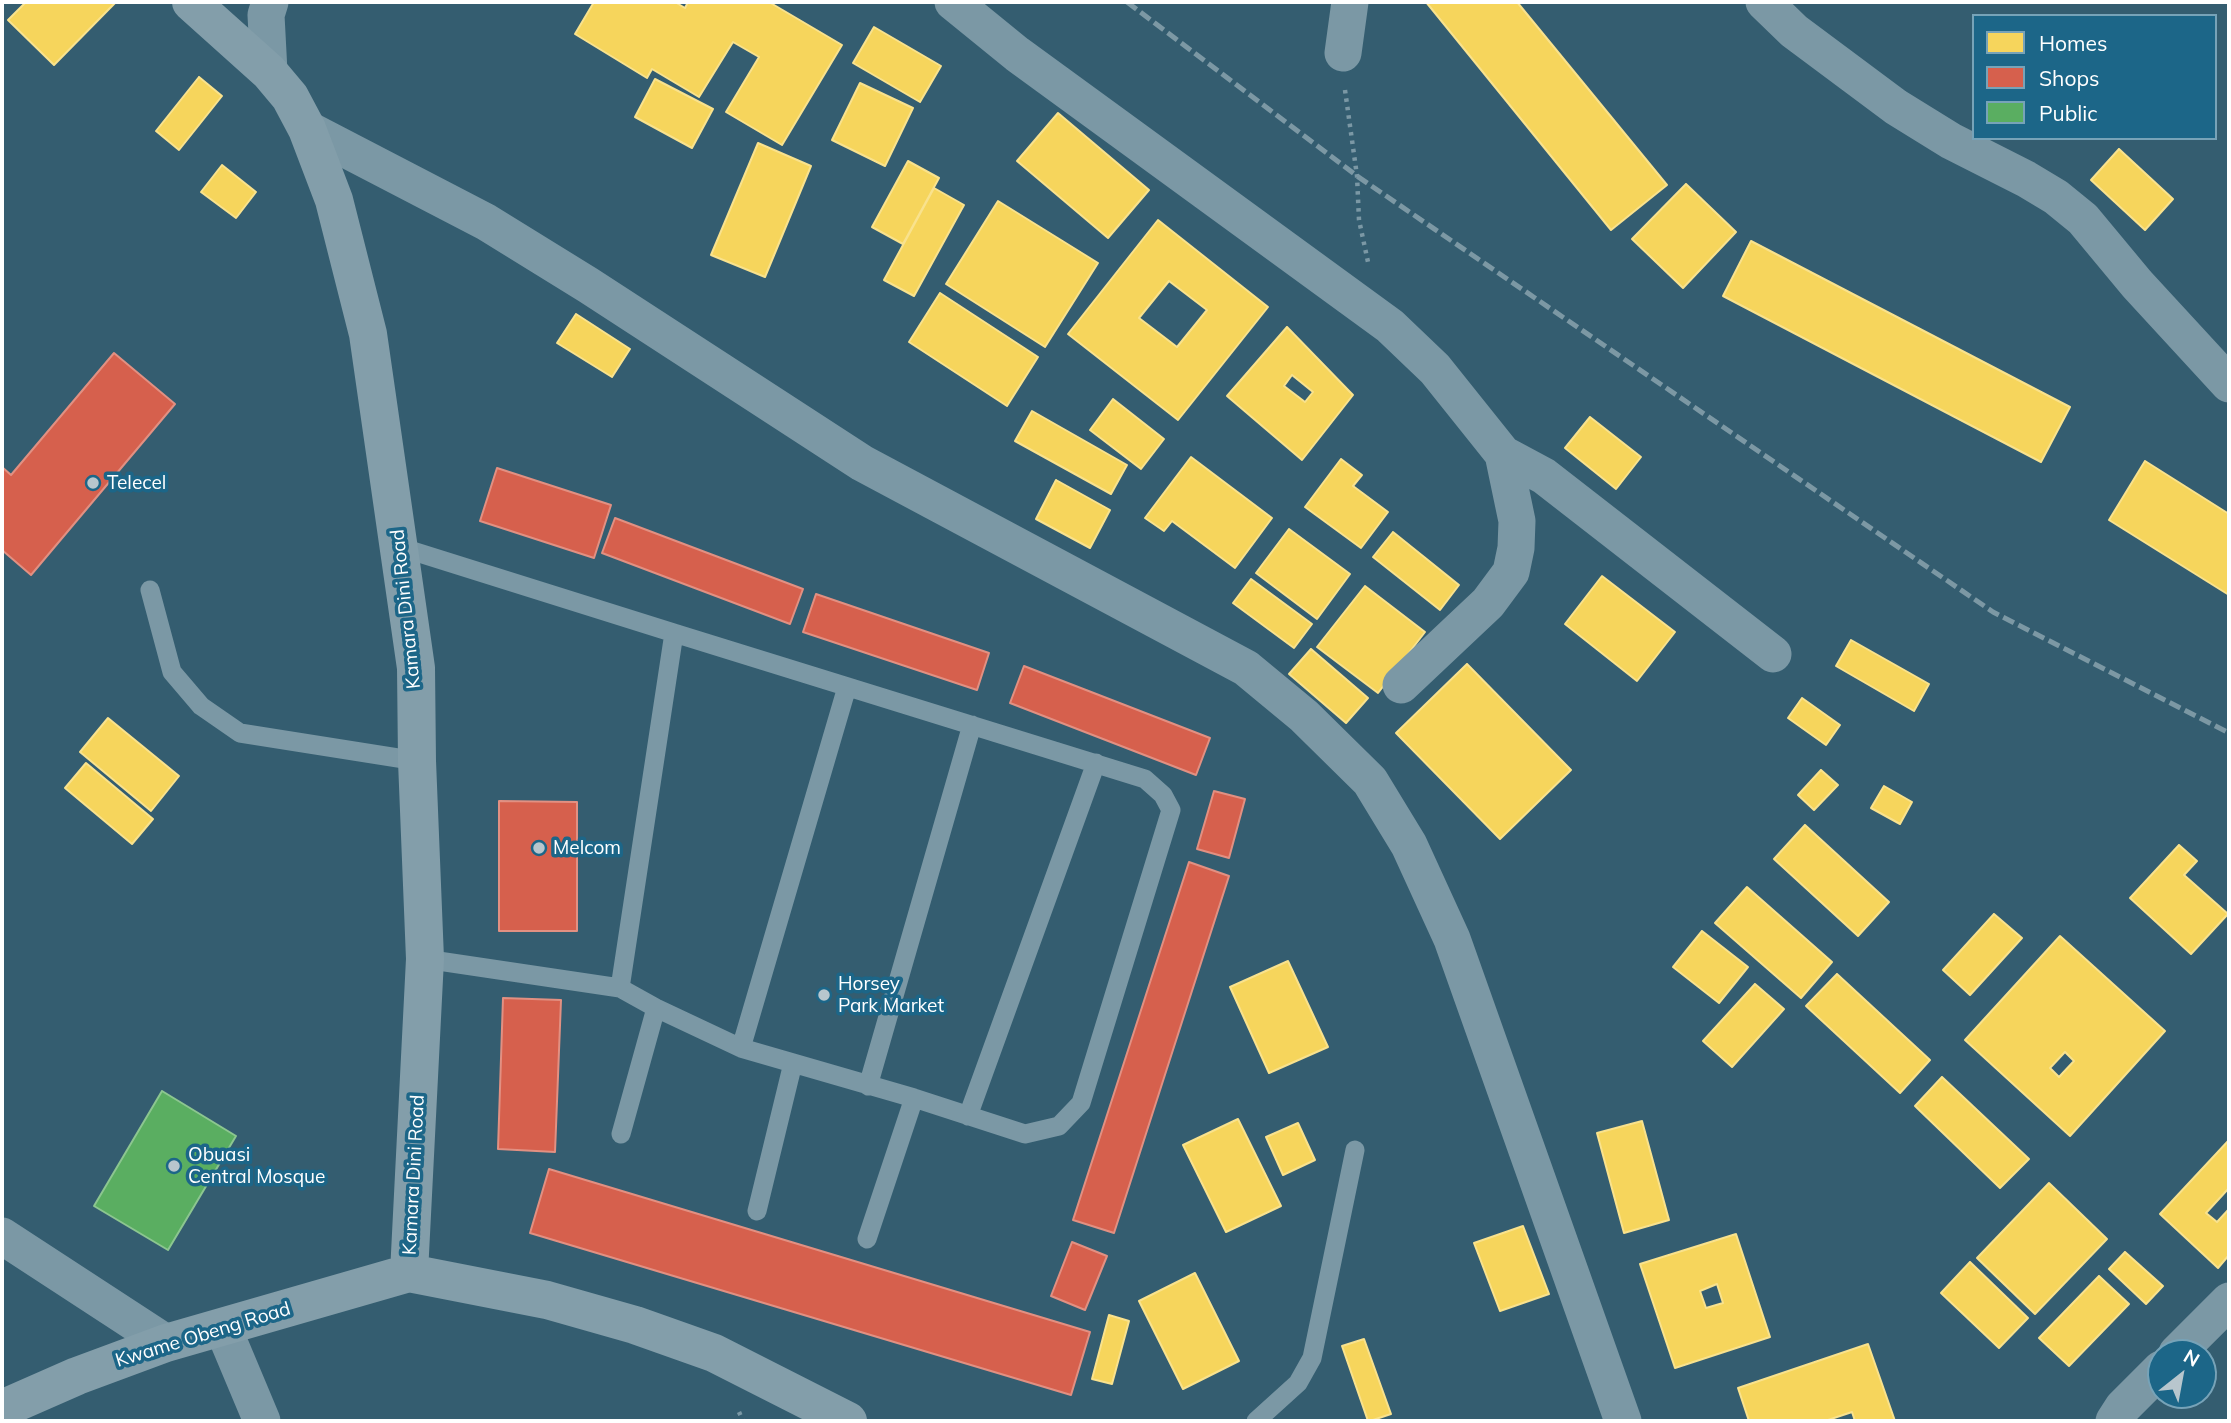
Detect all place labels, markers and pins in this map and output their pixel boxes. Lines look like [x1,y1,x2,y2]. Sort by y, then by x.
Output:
place label: Telecel [107,472,166,494]
marker: Telecel [85,475,101,491]
place label: Melcom [553,837,621,859]
marker: Melcom [531,840,547,856]
place label: Horsey Park Market [838,973,944,1017]
marker: Horsey Park Market [816,987,832,1003]
place label: Obuasi Central Mosque [188,1144,325,1188]
marker: Obuasi Central Mosque [166,1158,182,1174]

